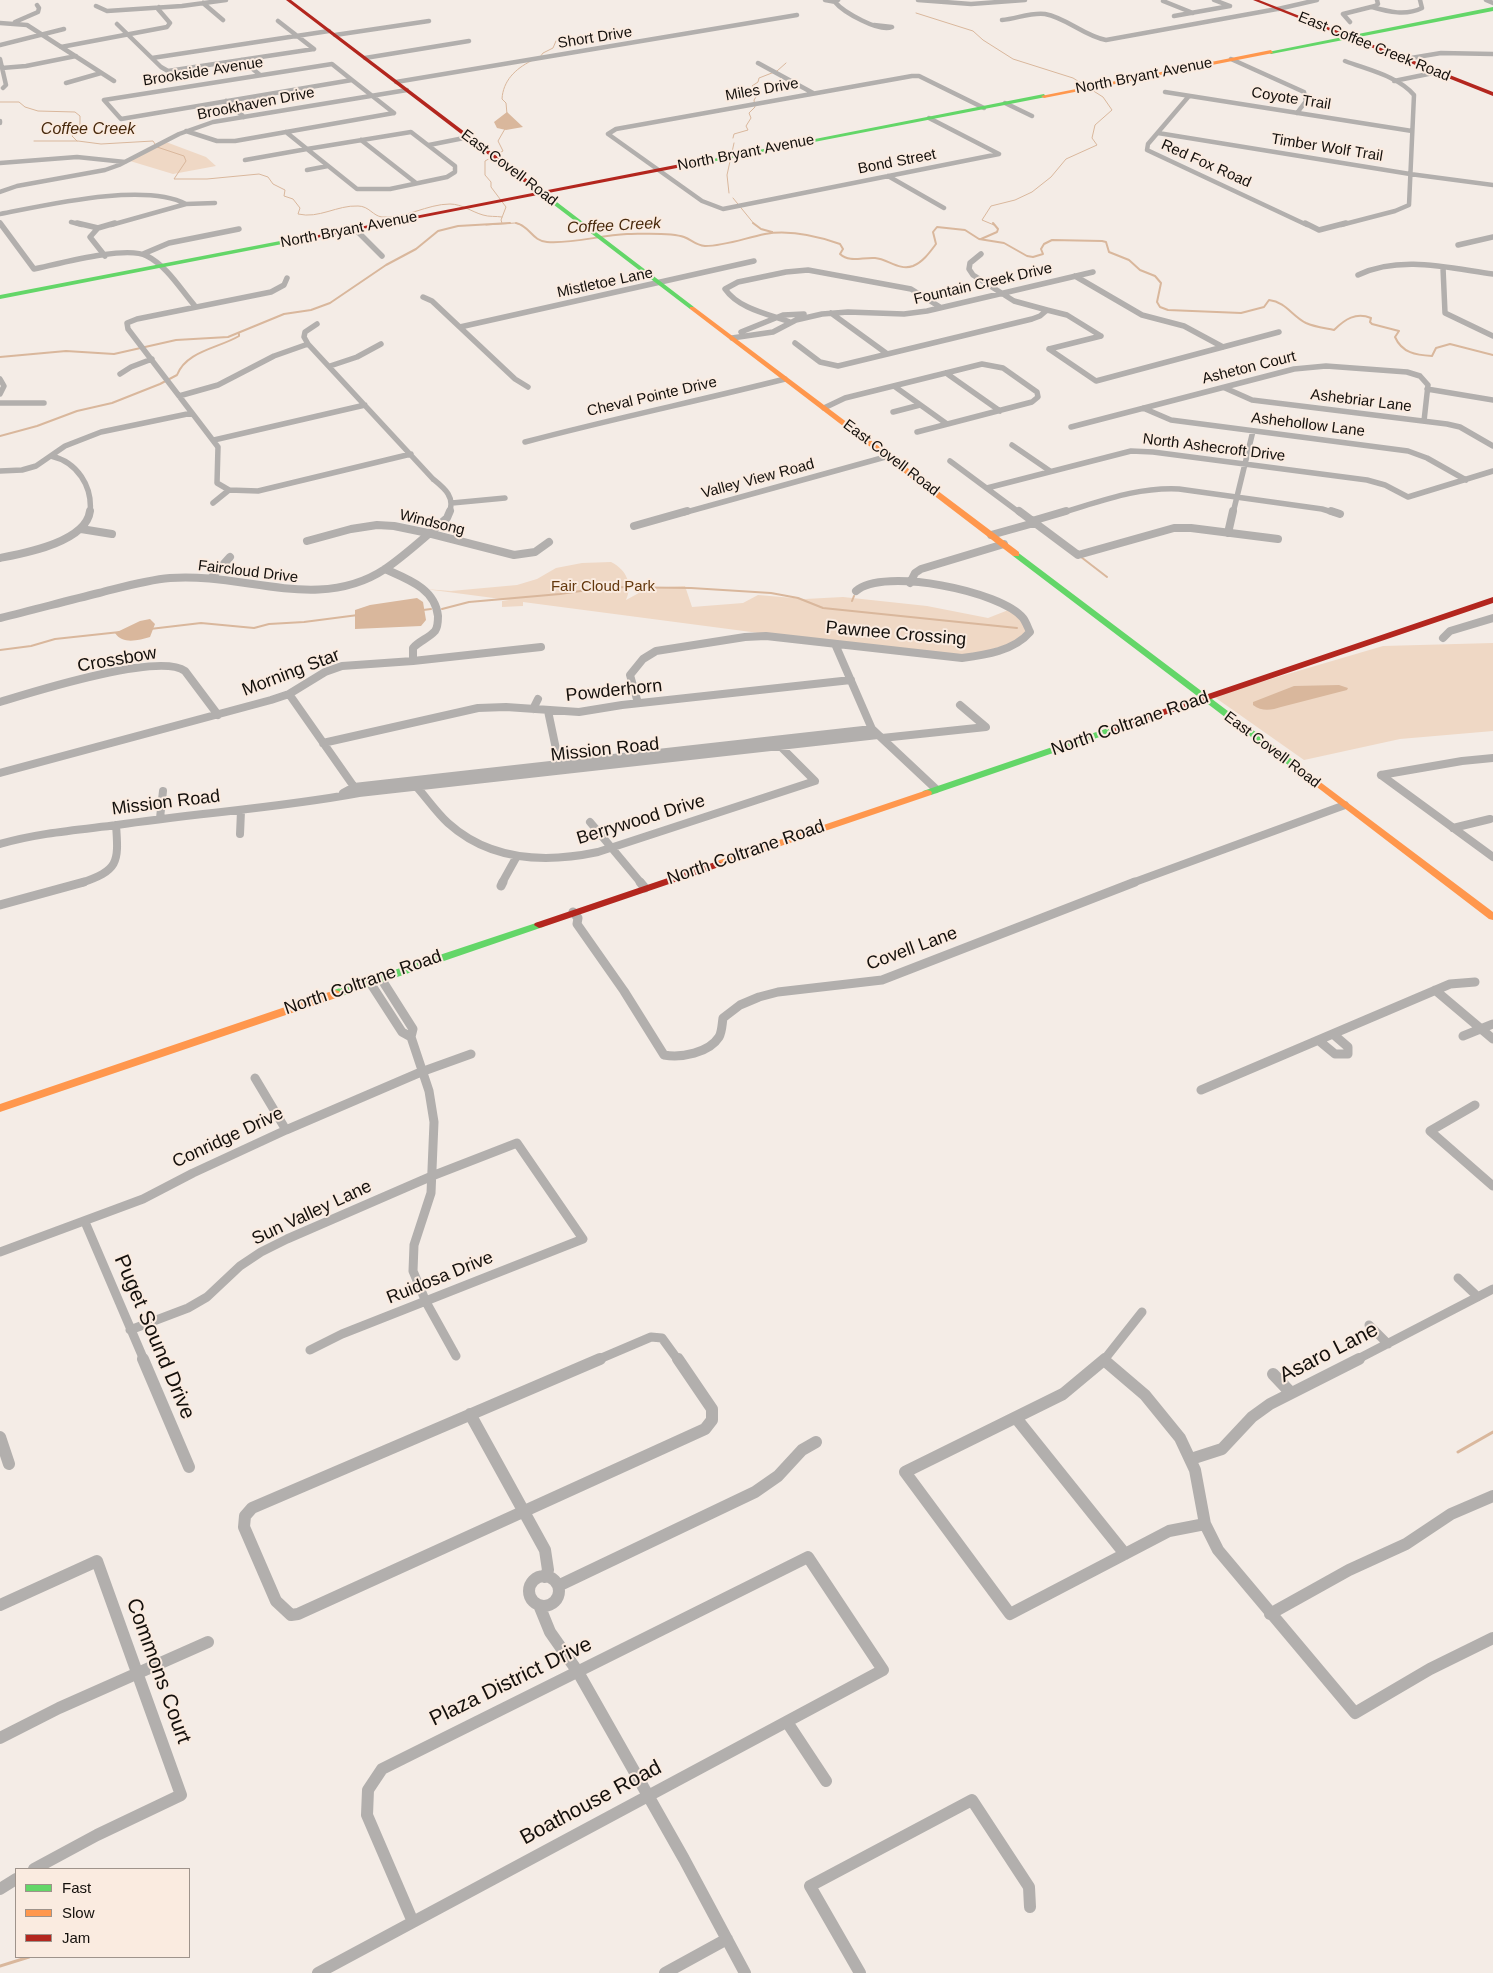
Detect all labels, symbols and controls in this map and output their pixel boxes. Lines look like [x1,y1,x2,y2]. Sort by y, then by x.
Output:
street label: East Coffee Creek Road [1295,8,1453,86]
street label: Short Drive [557,23,633,53]
street label: Brookside Avenue [142,54,264,90]
street label: North Bryant Avenue [1074,54,1214,98]
street label: Miles Drive [724,75,800,105]
street label: Brookhaven Drive [196,84,316,124]
street label: Coyote Trail [1250,84,1332,114]
water label: Coffee Creek [41,120,135,140]
street label: East Covell Road [457,126,561,210]
street label: Timber Wolf Trail [1270,130,1384,166]
street label: North Bryant Avenue [676,131,816,175]
street label: Red Fox Road [1158,136,1254,192]
street label: Bond Street [856,146,938,178]
street label: North Bryant Avenue [279,208,419,252]
water label: Coffee Creek [566,214,662,238]
street label: Fountain Creek Drive [912,259,1054,309]
street label: Mistletoe Lane [555,264,655,302]
street label: Asheton Court [1200,348,1298,388]
street label: Cheval Pointe Drive [585,373,719,421]
street label: Ashebriar Lane [1309,386,1413,416]
street label: Ashehollow Lane [1250,409,1366,441]
street label: East Covell Road [839,416,943,500]
street label: North Ashecroft Drive [1142,430,1286,466]
street label: Valley View Road [700,455,816,503]
street label: Windsong [397,506,467,540]
street label: Faircloud Drive [197,557,299,587]
park label: Fair Cloud Park [551,578,655,596]
street label: Pawnee Crossing [825,617,967,651]
street label: Crossbow [76,642,158,678]
street label: Morning Star [239,644,343,702]
street label: Powderhorn [565,675,663,707]
street label: North Coltrane Road [1048,687,1212,761]
street label: East Covell Road [1220,708,1324,792]
street label: Mission Road [550,734,660,766]
street label: Mission Road [111,786,221,820]
street label: Berrywood Drive [574,790,708,850]
street label: North Coltrane Road [664,816,828,890]
street label: Covell Lane [864,923,960,975]
street label: North Coltrane Road [281,946,445,1020]
street label: Conridge Drive [169,1103,287,1173]
street label: Sun Valley Lane [249,1176,375,1250]
street label: Ruidosa Drive [384,1247,496,1309]
street label: Puget Sound Drive [108,1251,200,1423]
street label: Asaro Lane [1275,1317,1383,1389]
street label: Commons Court [120,1595,196,1747]
street label: Plaza District Drive [426,1632,596,1732]
street label: Boathouse Road [516,1755,666,1851]
legend [15,1868,190,1958]
text: Fast [62,1879,91,1896]
text: Slow [62,1904,95,1921]
text: Jam [62,1929,90,1946]

